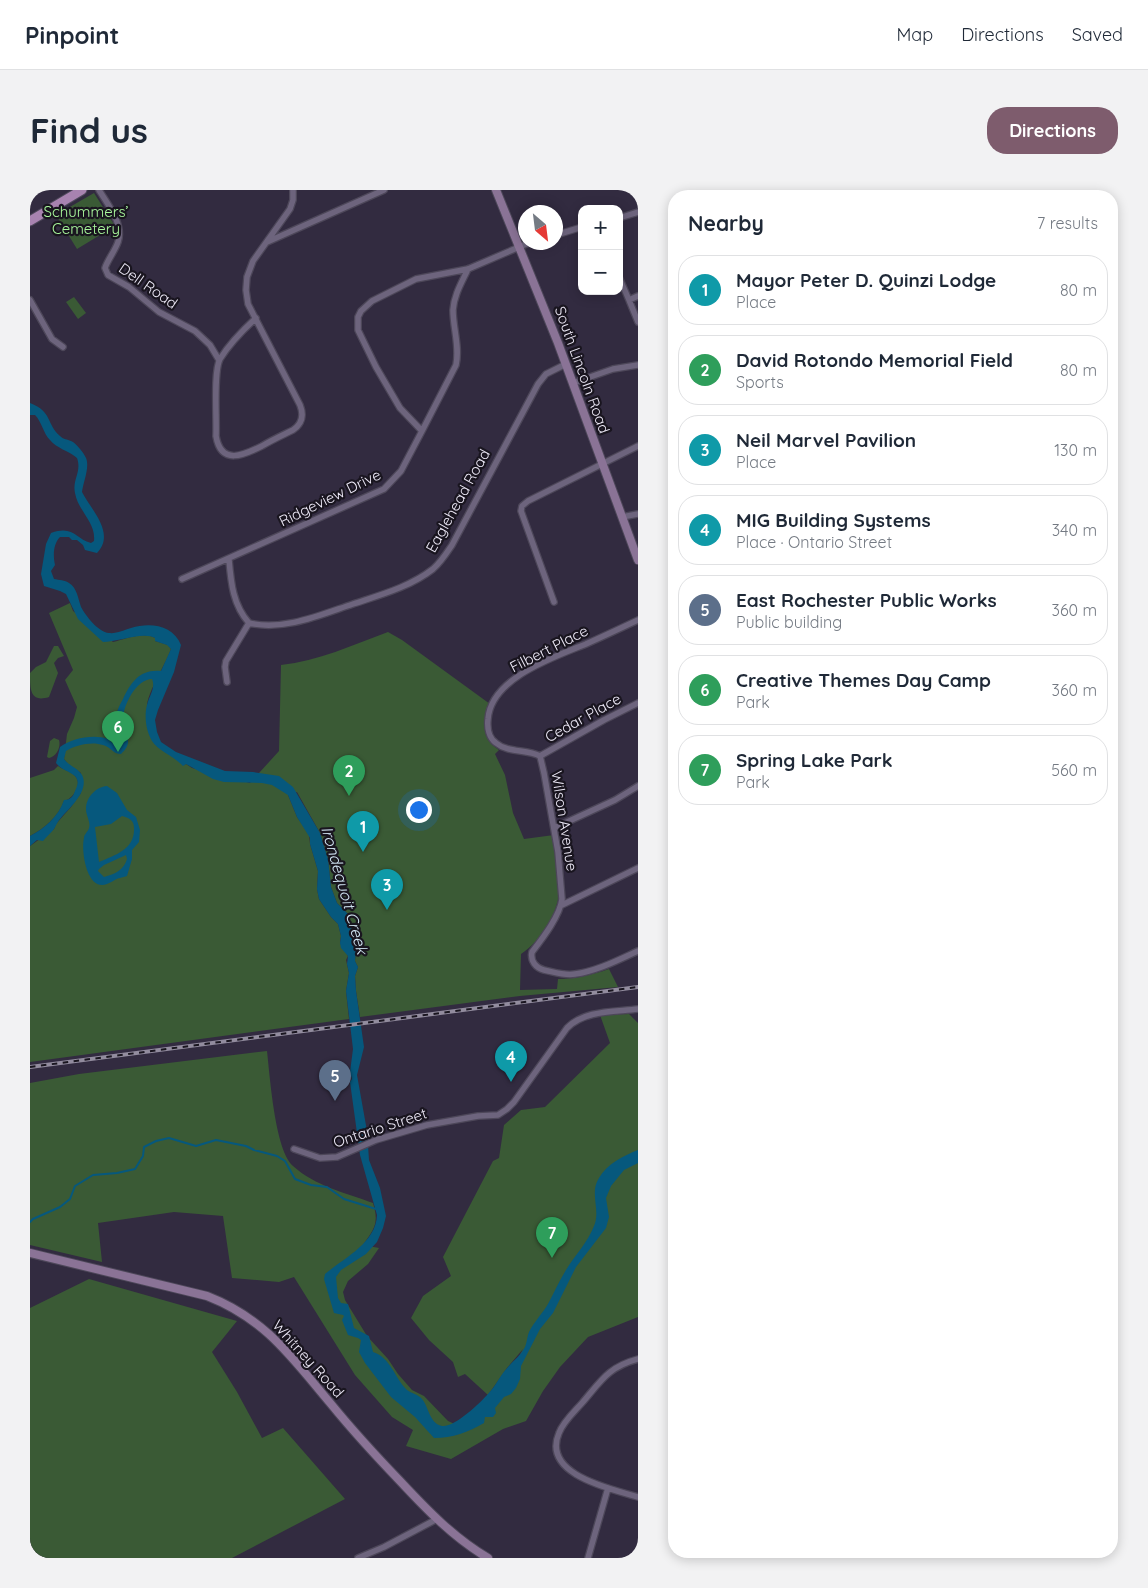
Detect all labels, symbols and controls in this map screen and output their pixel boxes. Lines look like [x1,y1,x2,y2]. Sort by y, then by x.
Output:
text: Pinpoint [25,20,119,50]
text: Map [896,23,933,46]
text: Directions [961,23,1044,46]
text: Saved [1072,23,1123,46]
button: Directions [987,107,1118,154]
text: Find us [30,108,148,152]
park label: Schummers’ Cemetery [44,202,128,238]
north arrow [518,205,563,250]
map controls [578,205,623,295]
button: + [578,205,623,250]
text: Nearby [688,210,764,236]
text: 7 results [1037,213,1098,233]
button: − [578,250,623,295]
street label: Dell Road [115,258,181,313]
text: Mayor Peter D. Quinzi Lodge [736,268,996,292]
text: 1 [702,280,708,300]
text: 80 m [1060,280,1097,300]
text: Place [736,292,776,312]
street label: South Lincoln Road [551,304,614,436]
text: David Rotondo Memorial Field [736,348,1013,372]
text: 2 [700,360,710,380]
text: 80 m [1060,360,1097,380]
text: Sports [736,372,784,392]
text: Neil Marvel Pavilion [736,428,916,452]
text: 3 [701,440,709,460]
text: 130 m [1054,440,1097,460]
street label: Eaglehead Road [421,446,494,556]
text: Place [736,452,776,472]
street label: Ridgeview Drive [276,465,384,530]
text: MIG Building Systems [736,508,931,532]
text: 4 [700,520,710,540]
text: 340 m [1052,520,1097,540]
text: Place · Ontario Street [736,532,892,552]
text: East Rochester Public Works [736,588,997,612]
text: 5 [700,600,710,620]
text: 360 m [1052,600,1097,620]
text: Public building [736,612,842,632]
street label: Filbert Place [506,621,591,676]
text: Creative Themes Day Camp [736,668,991,692]
text: 6 [701,680,709,700]
text: 360 m [1052,680,1097,700]
street label: Cedar Place [541,689,624,746]
text: Park [736,692,770,712]
pin: 6 [102,711,134,752]
text: Spring Lake Park [736,748,893,772]
pin: 2 [333,755,365,796]
text: 7 [701,760,709,780]
text: 560 m [1051,760,1097,780]
street label: Wilson Avenue [547,769,582,872]
text: Park [736,772,770,792]
your location [406,797,432,823]
pin: 1 [347,811,379,852]
water label: Irondequoit Creek [317,824,373,958]
pin: 3 [371,869,403,910]
pin: 4 [495,1041,527,1082]
pin: 5 [319,1060,351,1101]
street label: Ontario Street [331,1103,429,1152]
pin: 7 [536,1217,568,1258]
street label: Whitney Road [268,1316,348,1402]

